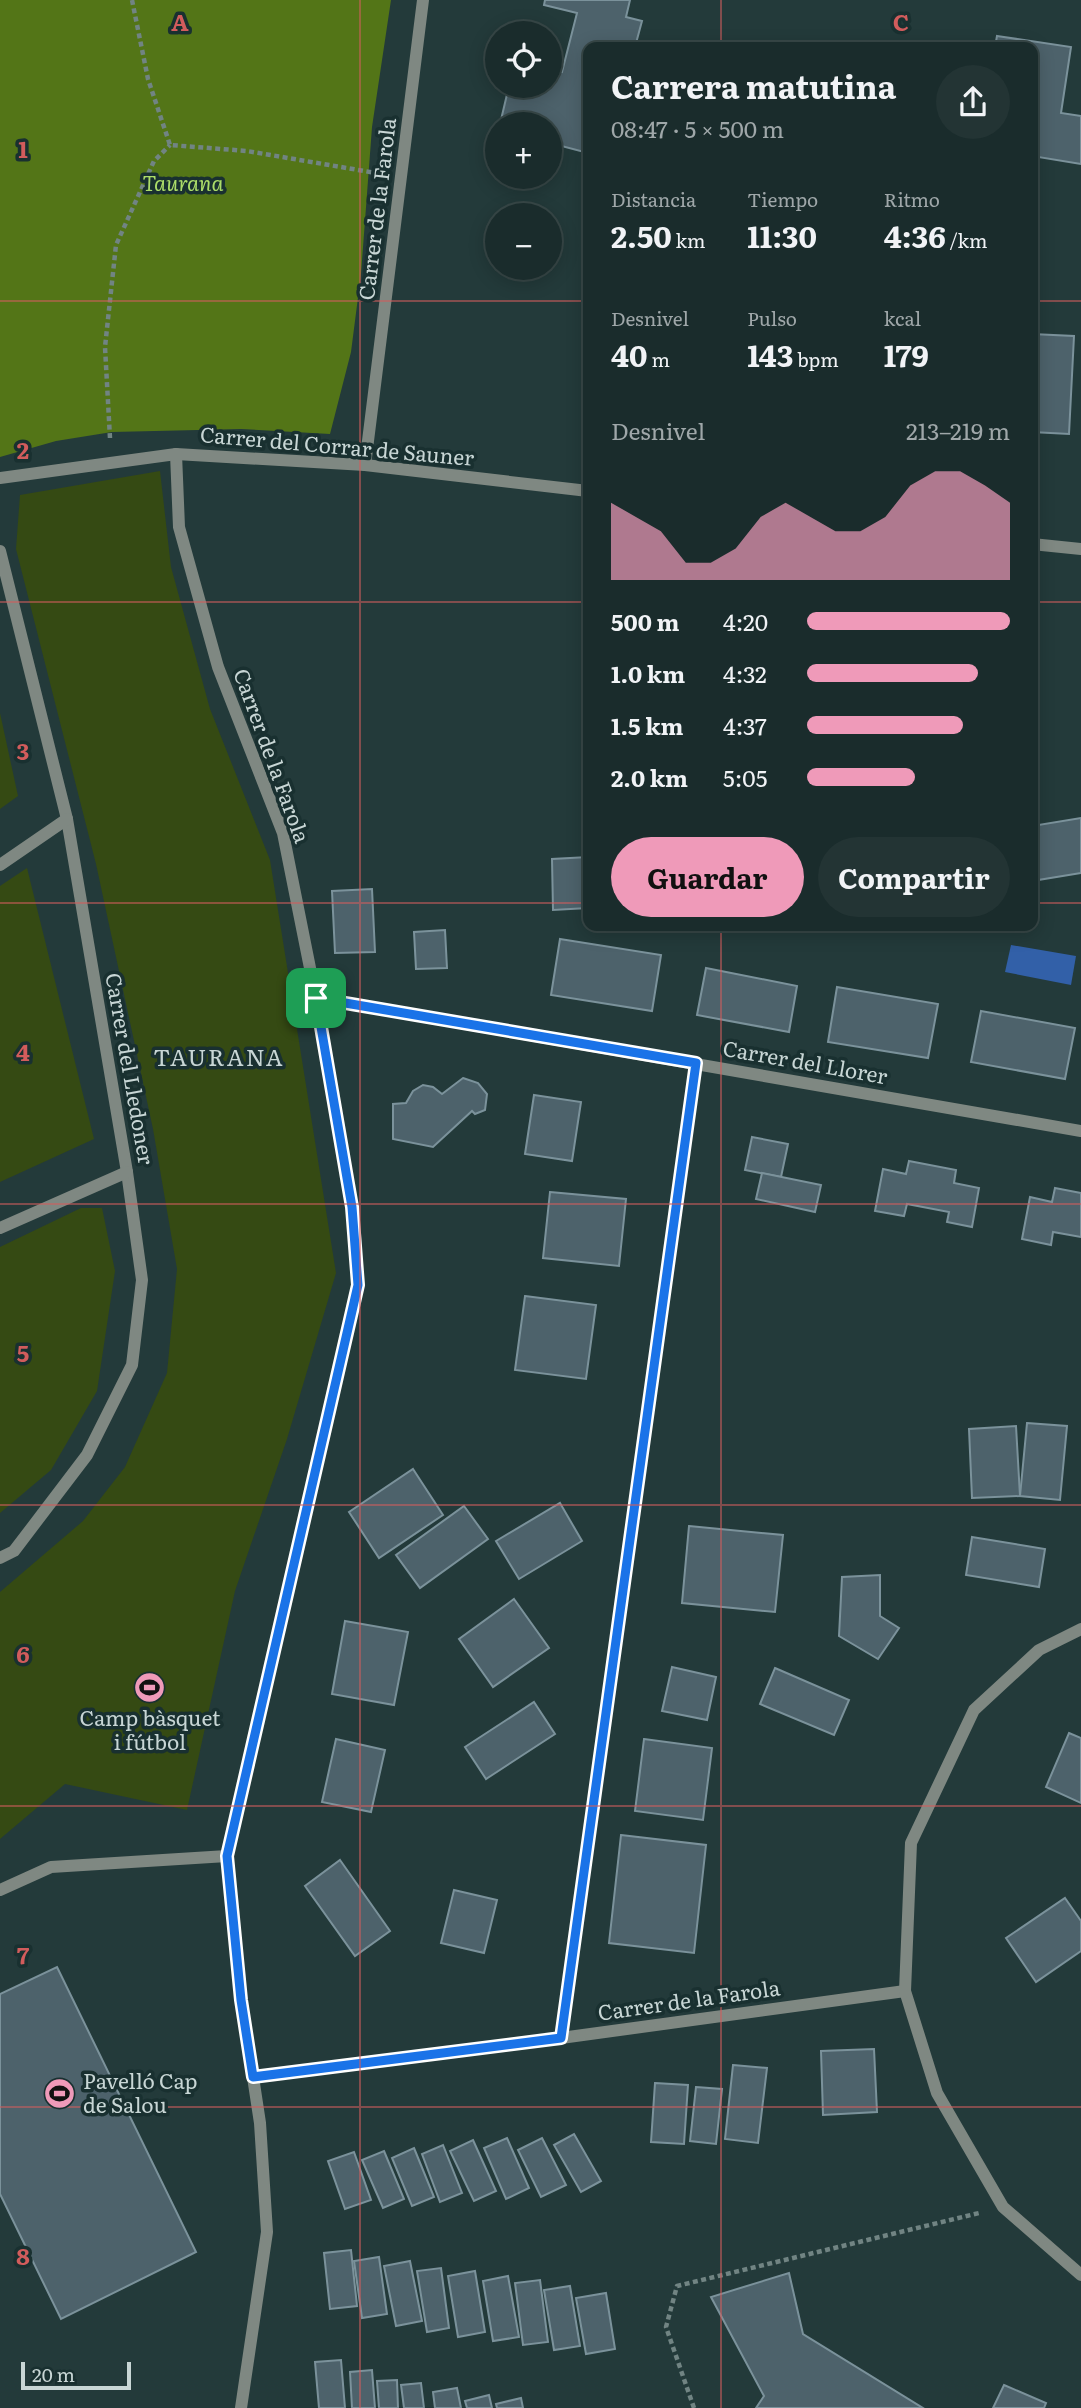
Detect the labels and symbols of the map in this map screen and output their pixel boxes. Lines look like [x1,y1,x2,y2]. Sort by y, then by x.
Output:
text: A [171,4,189,38]
text: C [893,4,909,38]
street label: Carrer de la Farola [349,115,402,302]
text: 1 [18,131,28,165]
park label: Taurana [143,166,223,197]
street label: Carrer del Corrar de Sauner [199,417,476,472]
text: 2 [17,432,29,466]
street label: Carrer de la Farola [227,664,320,847]
text: 3 [17,733,29,767]
pin [286,968,346,1028]
street label: Carrer del Lledoner [99,970,164,1167]
street label: Carrer del Llorer [721,1031,890,1090]
text: 4 [16,1034,30,1068]
district label: TAURANA [153,1039,285,1073]
text: 5 [17,1335,29,1369]
text: 6 [16,1636,30,1670]
sports icon: Camp bàsquet i fútbol [133,1670,167,1704]
place label: Camp bàsquet i fútbol [79,1701,221,1756]
text: 7 [17,1937,30,1971]
street label: Carrer de la Farola [596,1970,782,2027]
place label: Pavelló Cap de Salou [83,2064,198,2119]
sports icon: Pavelló Cap de Salou [43,2077,77,2111]
text: 8 [16,2238,30,2272]
scale bar [21,2359,131,2391]

